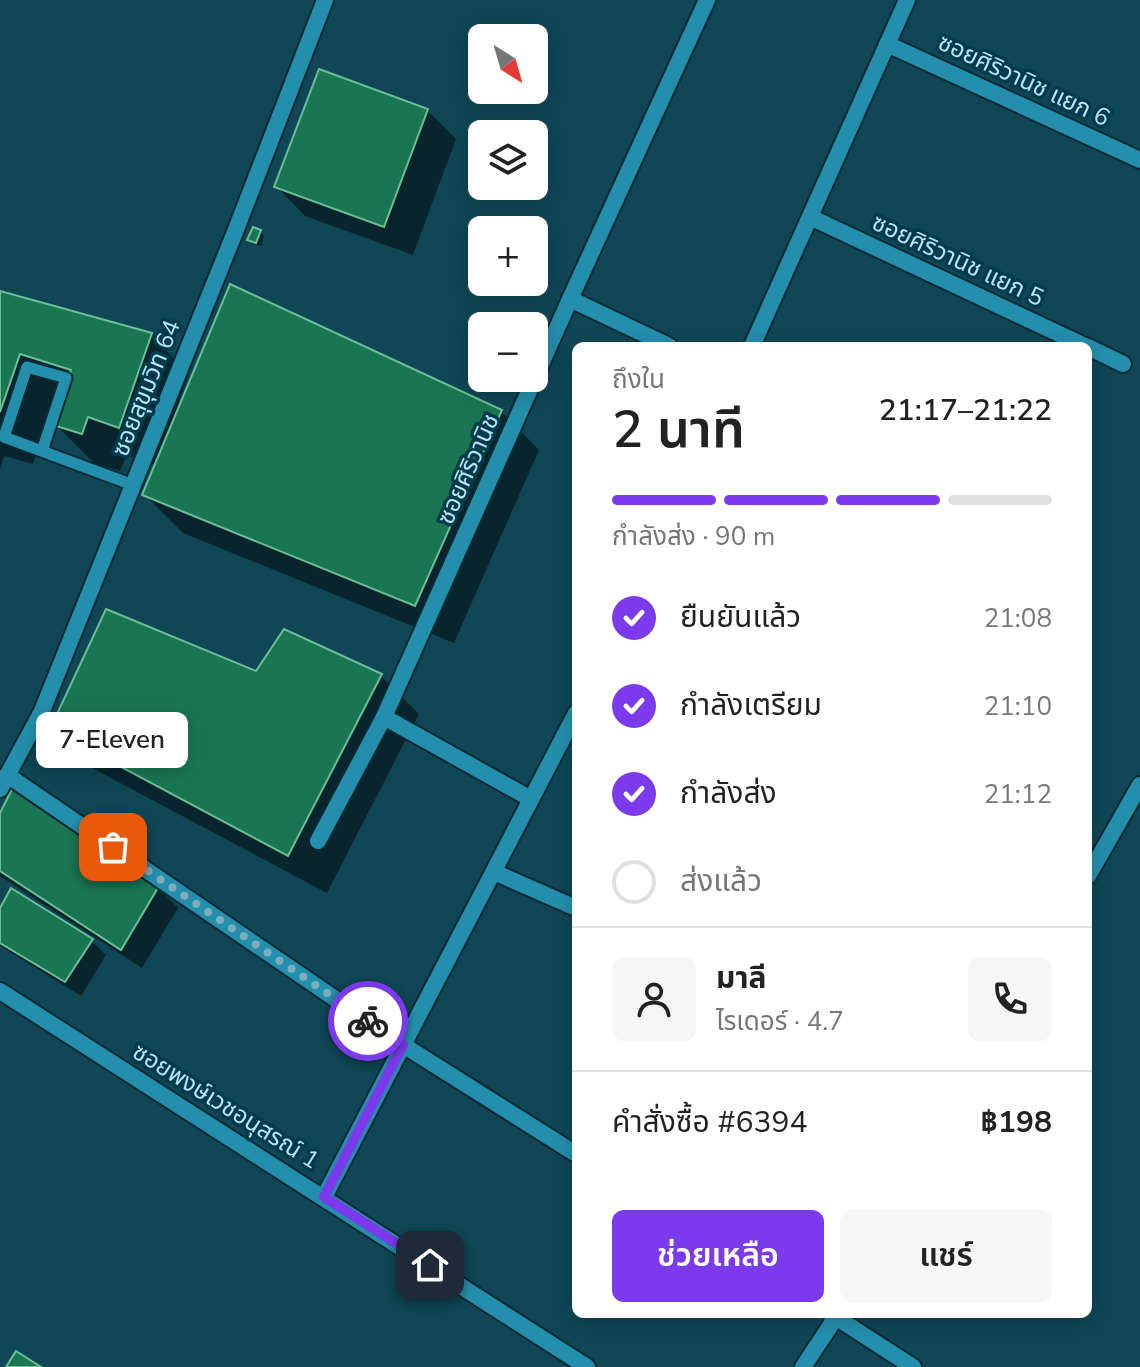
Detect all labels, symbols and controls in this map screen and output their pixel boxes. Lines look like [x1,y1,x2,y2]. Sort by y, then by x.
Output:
north arrow [468,24,548,104]
map controls [468,24,548,392]
street label: ซอยศิริวานิช แยก 6 [933,26,1115,134]
button: layers [468,120,548,200]
street label: ซอยศิริวานิช แยก 5 [867,206,1049,314]
button: + [468,216,548,296]
button: − [468,312,548,392]
street label: ซอยสุขุมวิท 64 [104,315,188,461]
text: ถึงใน [612,362,665,397]
text: 21:17–21:22 [879,390,1052,431]
text: 2 นาที [612,394,745,465]
street label: ซอยศิริวานิช [429,409,507,529]
text: กำลังส่ง · 90 m [612,519,775,554]
icon: check [612,596,656,640]
text: ยืนยันแล้ว [680,597,801,638]
text: 21:08 [984,601,1052,636]
icon: check [612,684,656,728]
text: กำลังเตรียม [680,685,822,726]
text: 21:10 [984,689,1052,724]
callout: 7-Eleven [37,711,189,767]
text: 7-Eleven [59,722,165,757]
icon: check [612,772,656,816]
text: กำลังส่ง [680,773,777,814]
text: 21:12 [984,777,1052,812]
pin [79,813,147,881]
icon: bag [91,825,135,869]
text: ส่งแล้ว [680,861,762,902]
button: person [612,957,696,1041]
button: phone [968,957,1052,1041]
text: มาลี [716,958,766,999]
courier [328,981,408,1061]
icon: bike [346,999,390,1043]
text: ไรเดอร์ · 4.7 [716,1004,844,1039]
street label: ซอยพงษ์เวชอนุสรณ์ 1 [127,1036,325,1176]
text: คำสั่งซื้อ #6394 [612,1102,807,1143]
text: ฿198 [981,1102,1052,1143]
button: ช่วยเหลือ [612,1210,824,1302]
button: แชร์ [840,1210,1052,1302]
pin [396,1231,464,1299]
icon: home [408,1243,452,1287]

